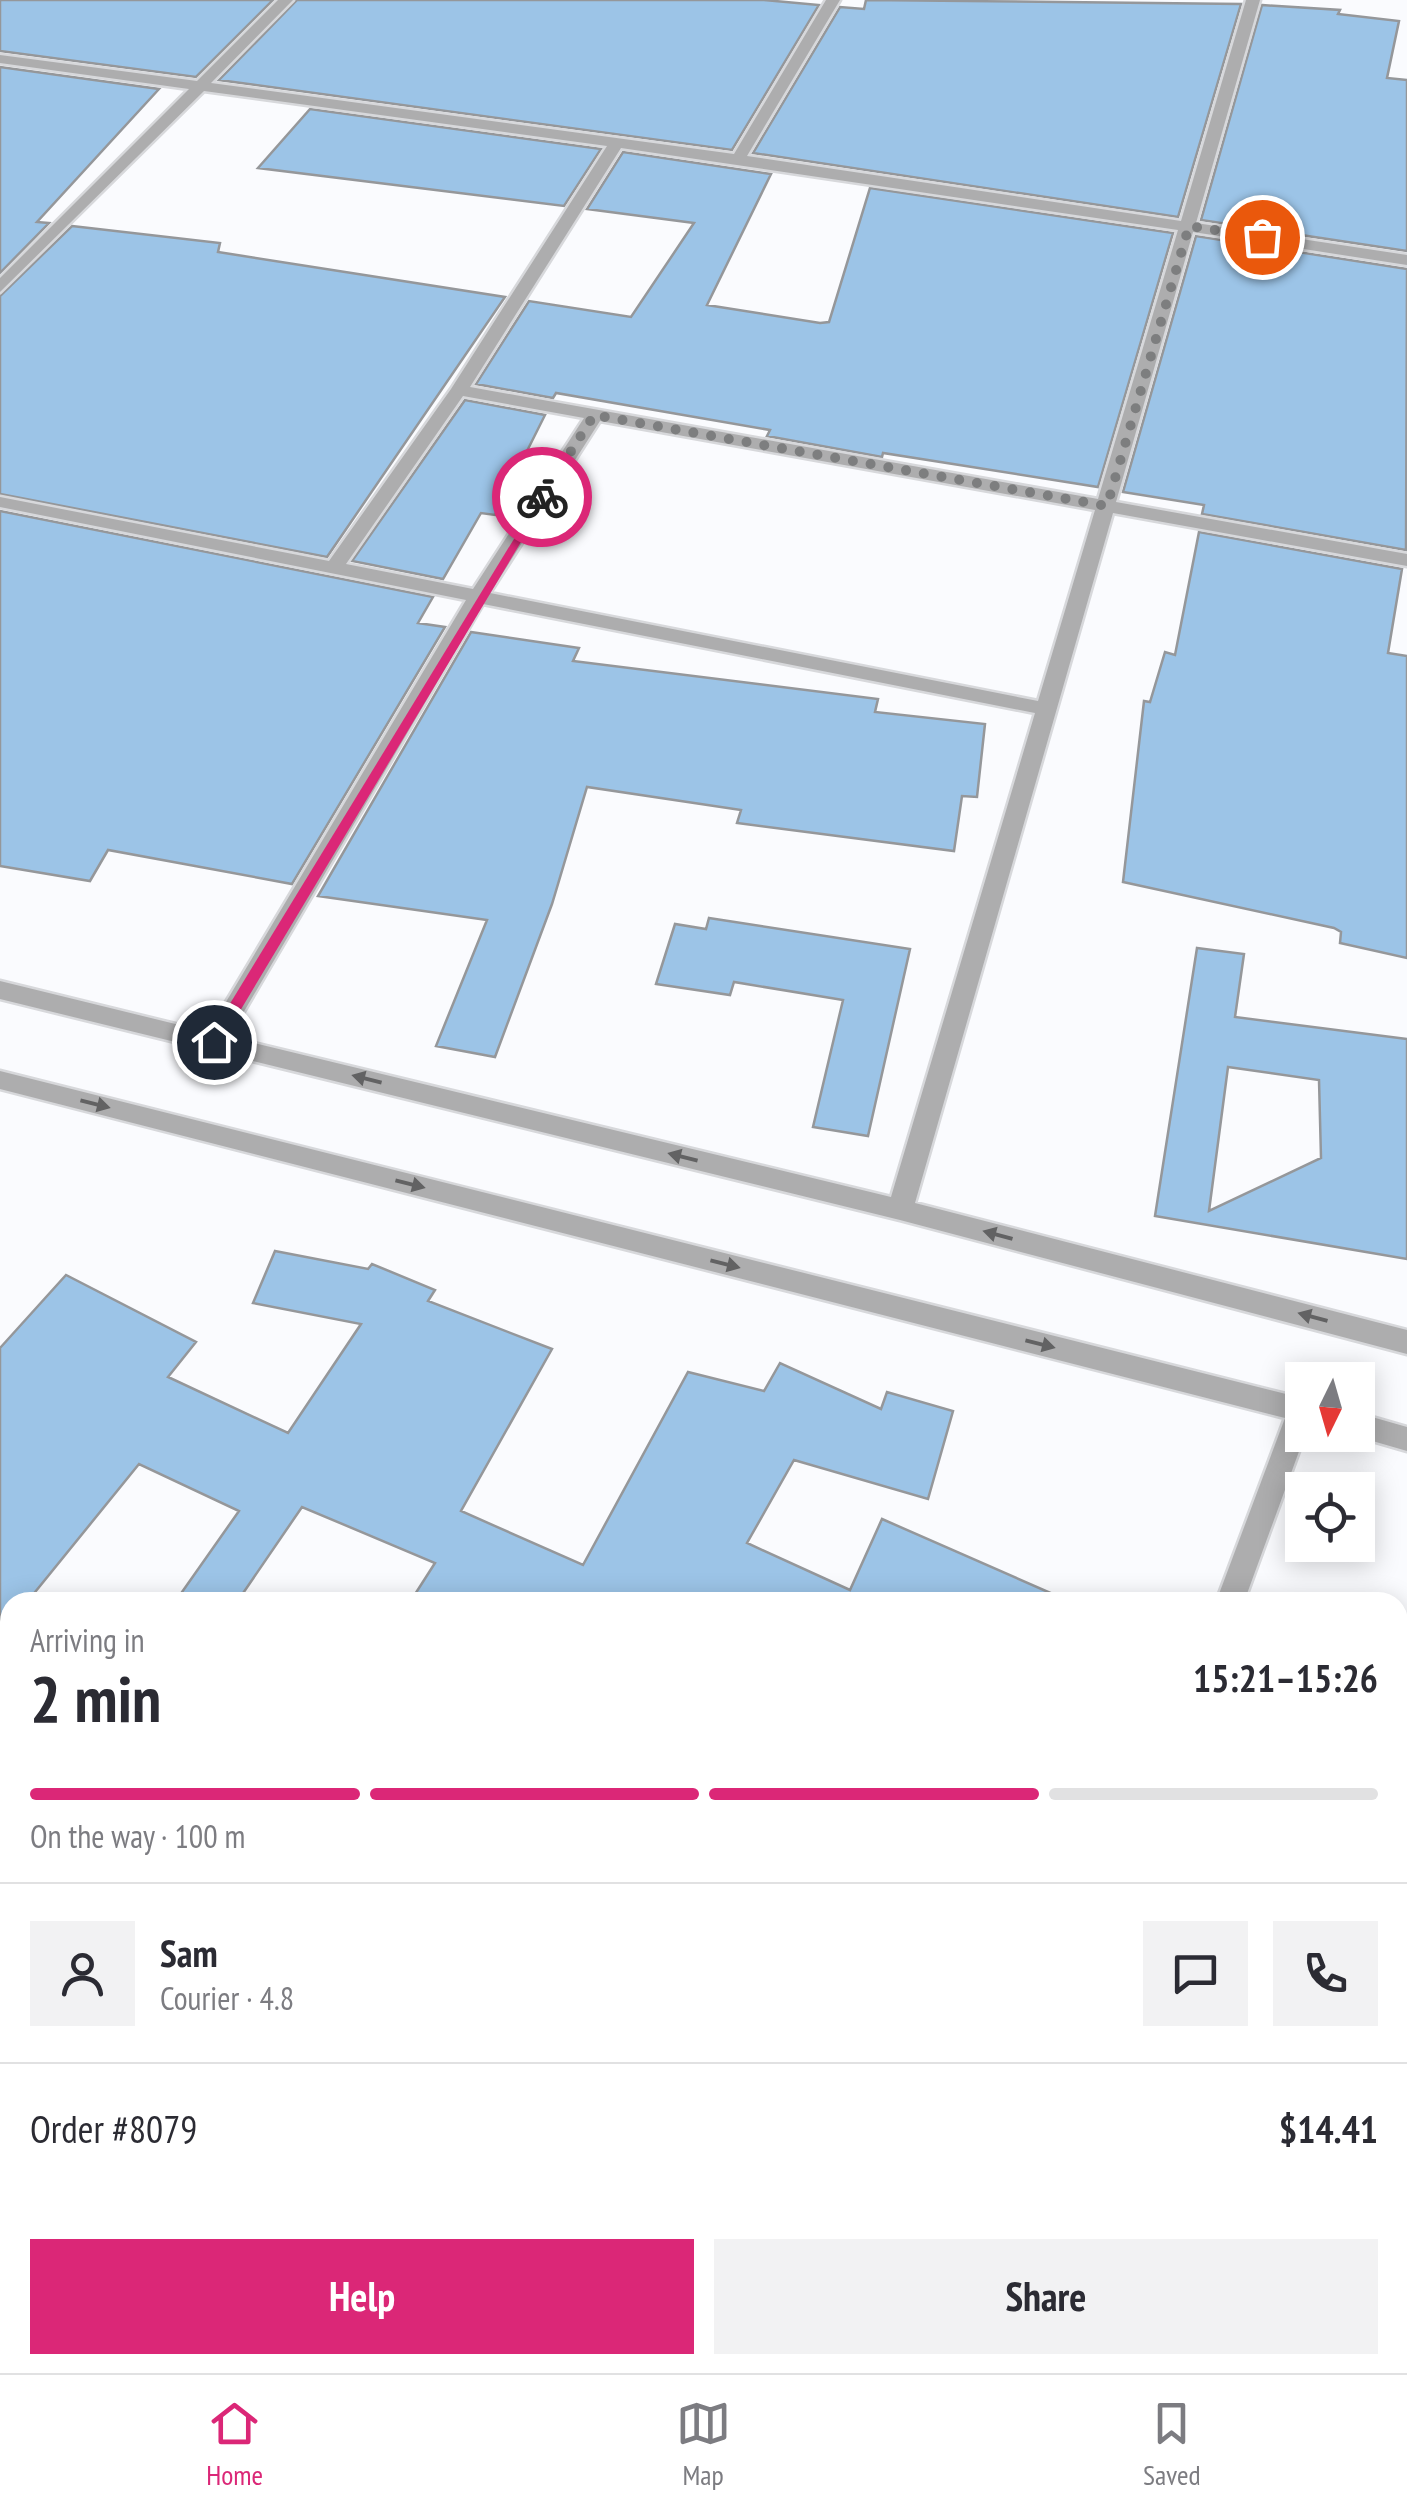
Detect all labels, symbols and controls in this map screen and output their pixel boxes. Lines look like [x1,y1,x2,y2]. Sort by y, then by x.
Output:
pin [1220,195,1305,280]
icon: bag [1235,210,1290,265]
courier [492,447,592,547]
icon: bike [515,470,570,525]
pin [172,1000,257,1085]
icon: home [187,1015,242,1070]
one-way arrow [351,1071,382,1087]
one-way arrow [80,1097,111,1112]
one-way arrow [667,1148,698,1164]
one-way arrow [395,1177,426,1192]
one-way arrow [982,1227,1013,1243]
one-way arrow [709,1257,740,1273]
one-way arrow [1297,1309,1328,1324]
one-way arrow [1025,1337,1056,1352]
north arrow [1285,1362,1375,1452]
map controls [1285,1362,1375,1562]
button: locate [1285,1472,1375,1562]
text: Arriving in [30,1619,145,1661]
text: 15:21–15:26 [1193,1653,1378,1702]
text: 2 min [30,1656,161,1740]
text: On the way · 100 m [30,1815,245,1857]
button: person [30,1921,135,2026]
button: chat [1143,1921,1248,2026]
button: phone [1273,1921,1378,2026]
text: Sam [160,1928,218,1977]
text: Courier · 4.8 [160,1977,294,2019]
text: Order #8079 [30,2104,197,2153]
text: $14.41 [1279,2104,1378,2153]
button: Help [30,2239,694,2354]
button: Share [714,2239,1378,2354]
tab: Home [206,2396,263,2493]
tab: Map [676,2396,731,2493]
tab: Saved [1143,2396,1201,2493]

